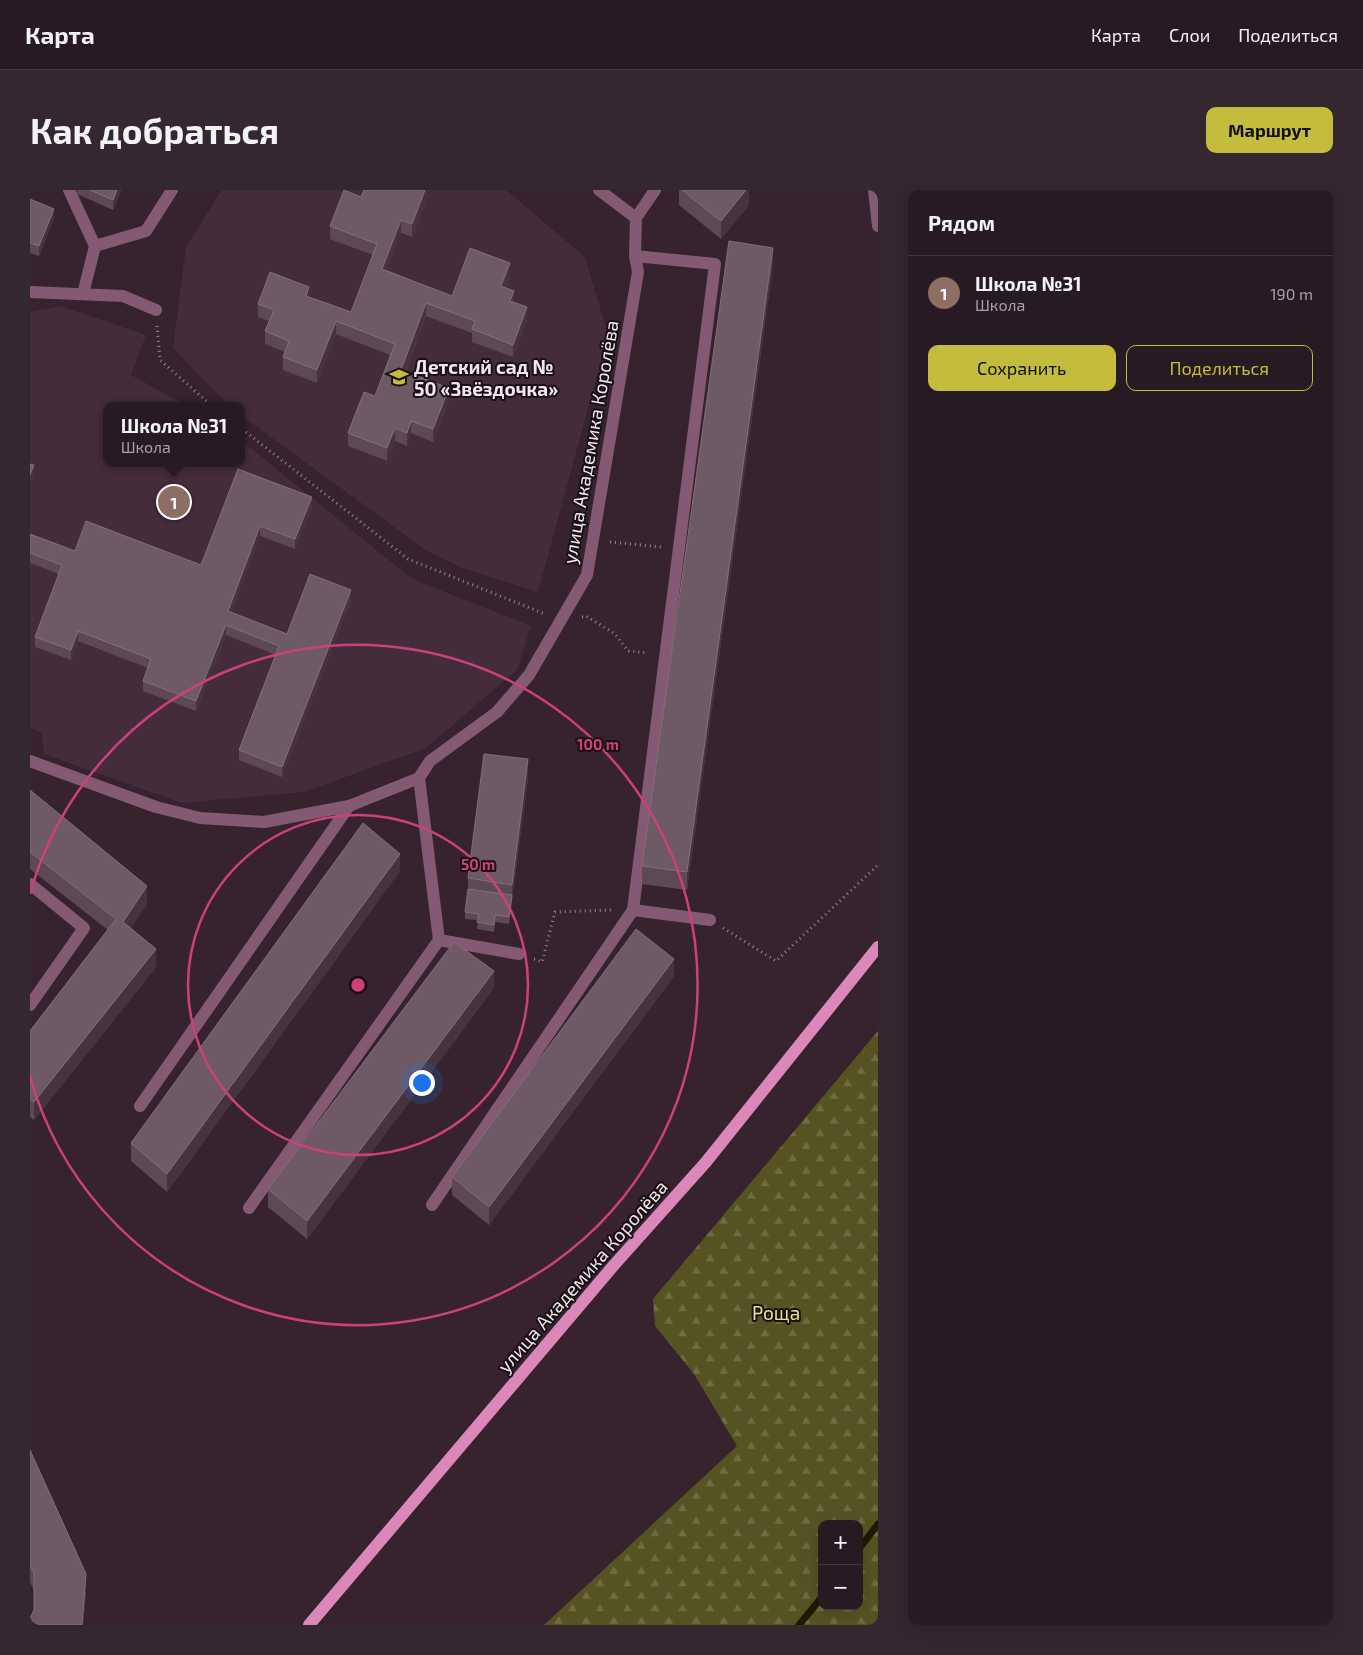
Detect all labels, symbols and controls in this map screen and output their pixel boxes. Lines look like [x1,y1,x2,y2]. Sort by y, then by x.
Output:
text: Карта [25,20,95,49]
text: Карта [1091,24,1141,46]
text: Слои [1169,24,1210,46]
text: Поделиться [1238,24,1338,46]
button: Маршрут [1206,107,1333,153]
text: Как добраться [30,109,279,151]
text: Рядом [928,210,995,235]
text: Школа №31 [975,272,1082,295]
text: 1 [941,284,947,303]
text: 190 m [1270,284,1313,303]
text: Школа [975,295,1025,314]
street label: улица Академика Королёва [557,318,624,566]
button: Сохранить [928,345,1116,391]
button: Поделиться [1126,345,1313,391]
place label: Детский сад № 50 «Звёздочка» [414,355,558,400]
school or university icon: Детский сад № 50 «Звёздочка» [388,366,410,388]
popup [103,402,245,467]
text: Школа №31 [121,414,227,437]
text: Школа [121,437,171,456]
pin: 1 [158,483,190,521]
text: 100 m [577,735,619,753]
text: 50 m [461,855,495,873]
centre of rings [349,976,367,994]
your location [409,1070,435,1096]
street label: улица Академика Королёва [492,1175,673,1378]
park label: Роща [752,1301,800,1324]
map controls [818,1520,863,1610]
button: + [818,1520,863,1565]
button: − [818,1565,863,1610]

